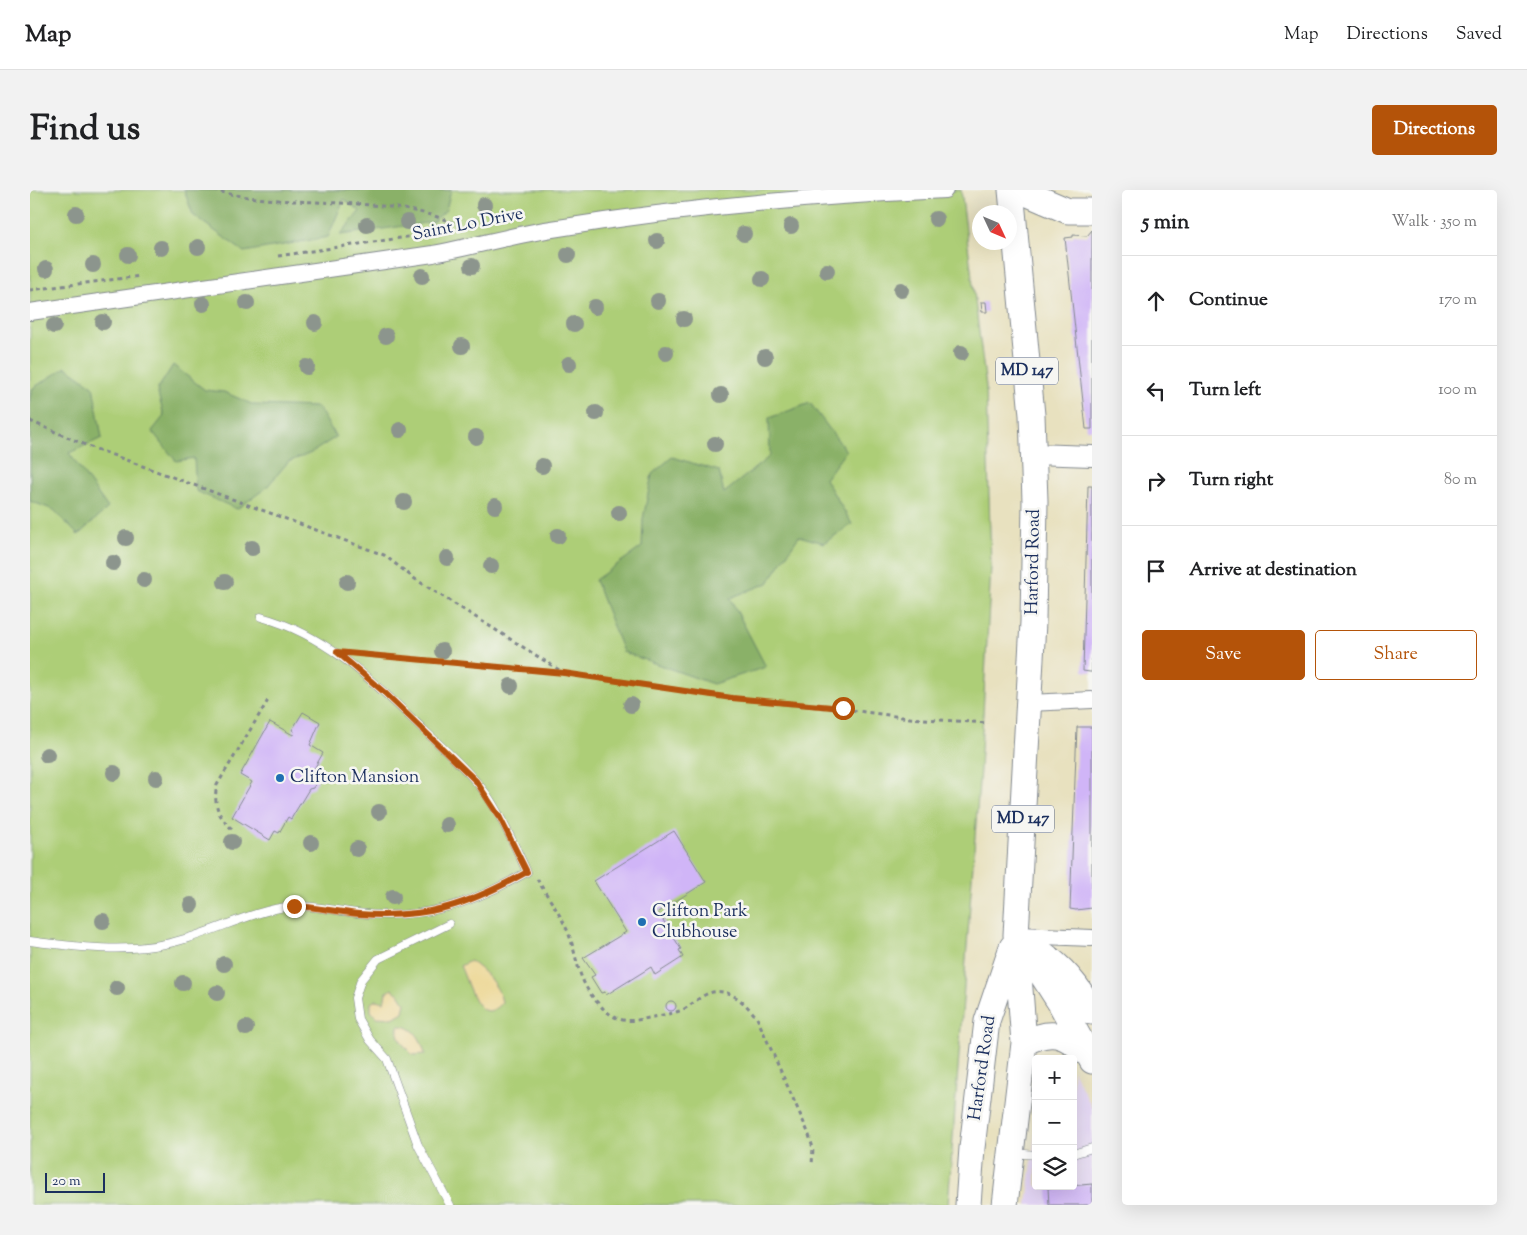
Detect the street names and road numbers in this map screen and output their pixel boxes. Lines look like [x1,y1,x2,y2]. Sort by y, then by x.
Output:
street label: Saint Lo Drive [410,202,526,248]
road number: MD 147 [996,358,1058,385]
street label: Harford Road [1020,509,1048,615]
road number: MD 147 [992,806,1054,832]
street label: Harford Road [963,1014,1003,1122]

